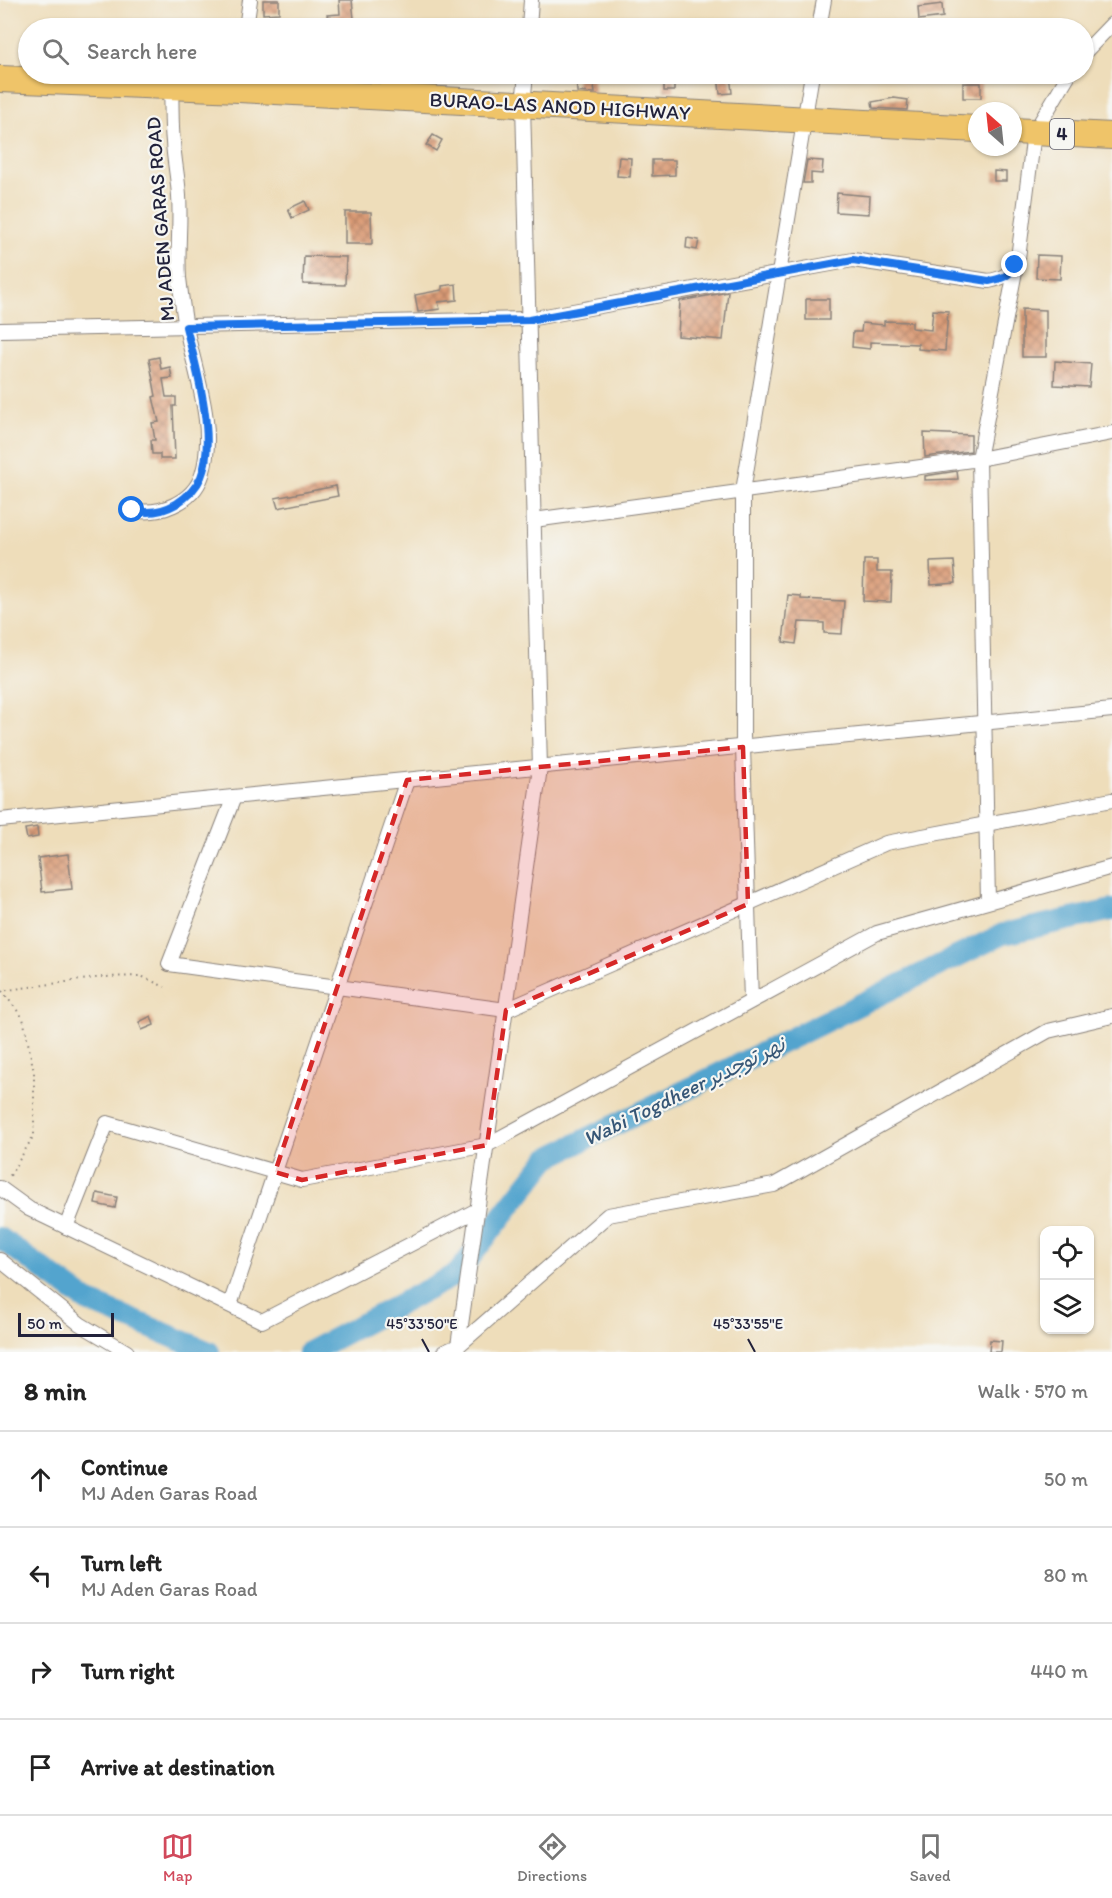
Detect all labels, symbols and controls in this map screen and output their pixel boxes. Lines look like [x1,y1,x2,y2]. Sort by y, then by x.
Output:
search box [18,18,1094,84]
icon: search [39,35,72,68]
text: Search here [87,38,197,65]
street label: BURAO-LAS ANOD HIGHWAY [429,87,692,125]
north arrow [968,102,1022,156]
street label: MJ ADEN GARAS ROAD [141,116,179,322]
road number: 4 [1050,119,1074,149]
route end [1001,251,1027,277]
route start [118,496,144,522]
water label: Wabi Togdheer نهر توجدير [579,1030,791,1152]
map controls [1040,1226,1094,1334]
button: locate [1040,1226,1094,1280]
button: layers [1040,1280,1094,1334]
scale bar [18,1310,114,1338]
text: 50 m [27,1314,62,1333]
text: 45°33'50"E [386,1315,458,1333]
text: 45°33'55"E [713,1315,783,1333]
text: 8 min [24,1375,86,1407]
text: Walk · 570 m [977,1379,1088,1403]
text: Continue [81,1454,168,1481]
icon: ahead [24,1463,57,1496]
text: 50 m [1044,1467,1088,1491]
text: MJ Aden Garas Road [81,1481,257,1505]
text: Turn left [81,1550,162,1577]
icon: left [24,1559,57,1592]
text: 80 m [1043,1563,1088,1587]
text: MJ Aden Garas Road [81,1577,257,1601]
icon: right [24,1655,57,1688]
text: Turn right [81,1658,175,1685]
text: 440 m [1030,1659,1088,1683]
icon: arrive [24,1751,57,1784]
text: Arrive at destination [81,1754,275,1781]
tab: Map [161,1830,194,1885]
tab: Directions [517,1830,587,1885]
tab: Saved [910,1830,951,1885]

